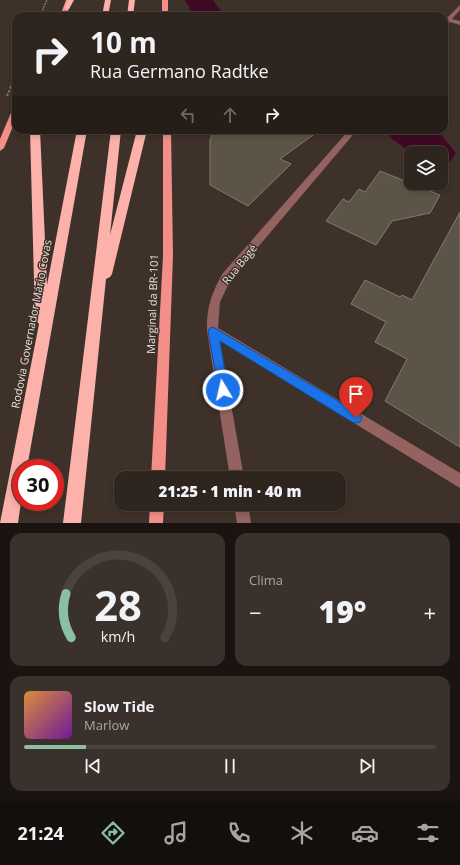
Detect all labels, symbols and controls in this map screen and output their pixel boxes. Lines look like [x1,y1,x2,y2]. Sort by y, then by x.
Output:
text: 10 m [90,23,157,61]
icon: right [24,28,76,80]
text: Rua Germano Radtke [90,59,269,83]
icon: left [177,104,199,126]
icon: ahead [219,104,241,126]
icon: right [261,104,283,126]
map controls [404,146,448,190]
button: layers [404,146,448,190]
street label: Rodovia Governador Mário Covas [7,238,55,410]
street label: Rua Bagé [218,241,260,287]
street label: Marginal da BR-101 [143,254,161,354]
position arrow [202,369,244,411]
pin [339,377,373,418]
icon: arrive [345,383,367,405]
speed limit sign: 30 [12,459,64,511]
text: 21:25 · 1 min · 40 m [159,481,301,501]
text: Clima [249,571,283,589]
text: 28 [94,576,141,632]
text: 19° [319,591,366,632]
text: − [249,597,262,627]
text: + [423,597,436,627]
text: km/h [100,626,135,645]
text: Slow Tide [84,696,154,716]
text: Marlow [84,716,129,734]
icon: previous [82,755,104,777]
icon: pause [219,755,241,777]
icon: next [356,755,378,777]
icon: directions [99,819,127,847]
icon: music [162,819,190,847]
icon: phone [225,819,253,847]
icon: climate [288,819,316,847]
icon: car [351,819,379,847]
icon: filters [414,819,442,847]
text: 21:24 [18,821,64,845]

